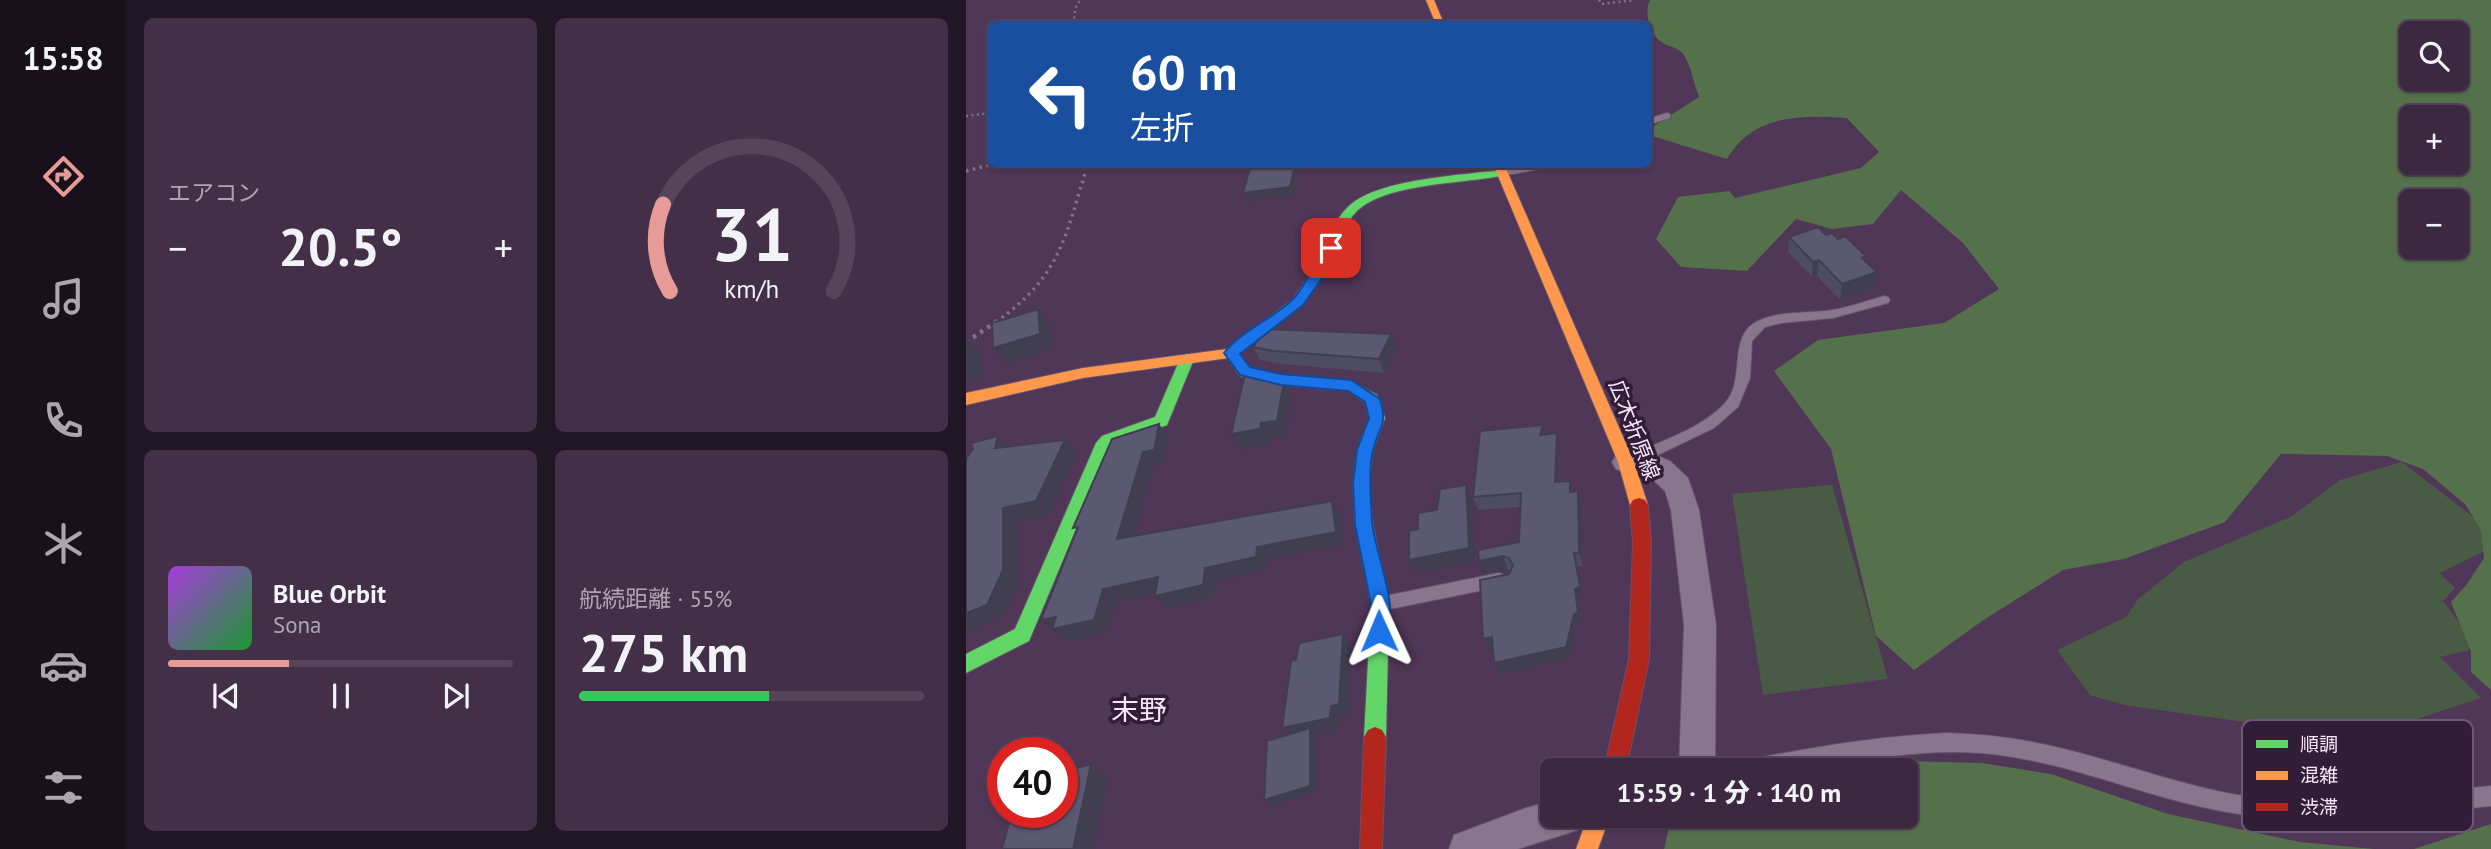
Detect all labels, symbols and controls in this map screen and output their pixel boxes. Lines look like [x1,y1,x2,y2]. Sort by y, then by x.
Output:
map controls [2399,21,2469,259]
button: search [2399,21,2469,91]
text: 15:58 [22,37,104,79]
text: 60 m [1130,40,1237,104]
icon: left [1015,49,1106,140]
button: + [2399,105,2469,175]
text: 左折 [1130,106,1194,148]
icon: directions [39,152,88,201]
text: エアコン [168,178,260,207]
text: 31 [710,187,793,281]
button: − [2399,189,2469,259]
text: 20.5° [279,213,402,280]
pin [1301,218,1361,278]
text: − [168,223,187,272]
text: + [494,223,513,272]
icon: arrive [1312,229,1350,267]
text: km/h [724,273,779,305]
icon: music [39,274,88,323]
street label: 広木折原線 [1603,376,1666,484]
icon: phone [39,396,88,445]
icon: climate [39,519,88,568]
text: Blue Orbit [273,577,386,610]
text: 航続距離 · 55% [579,584,732,613]
position arrow [1342,594,1416,668]
text: Sona [273,610,322,639]
text: 275 km [579,619,748,686]
icon: car [39,641,88,690]
icon: previous [207,677,245,715]
icon: pause [322,677,360,715]
icon: next [437,677,475,715]
district label: 末野 [1111,691,1167,728]
legend [2242,720,2473,832]
text: 順調 [2300,732,2338,756]
speed limit sign: 40 [987,737,1078,828]
icon: filters [39,763,88,812]
text: 混雑 [2300,763,2338,787]
text: 15:59 · 1 分 · 140 m [1617,776,1841,809]
text: 渋滞 [2300,795,2338,819]

